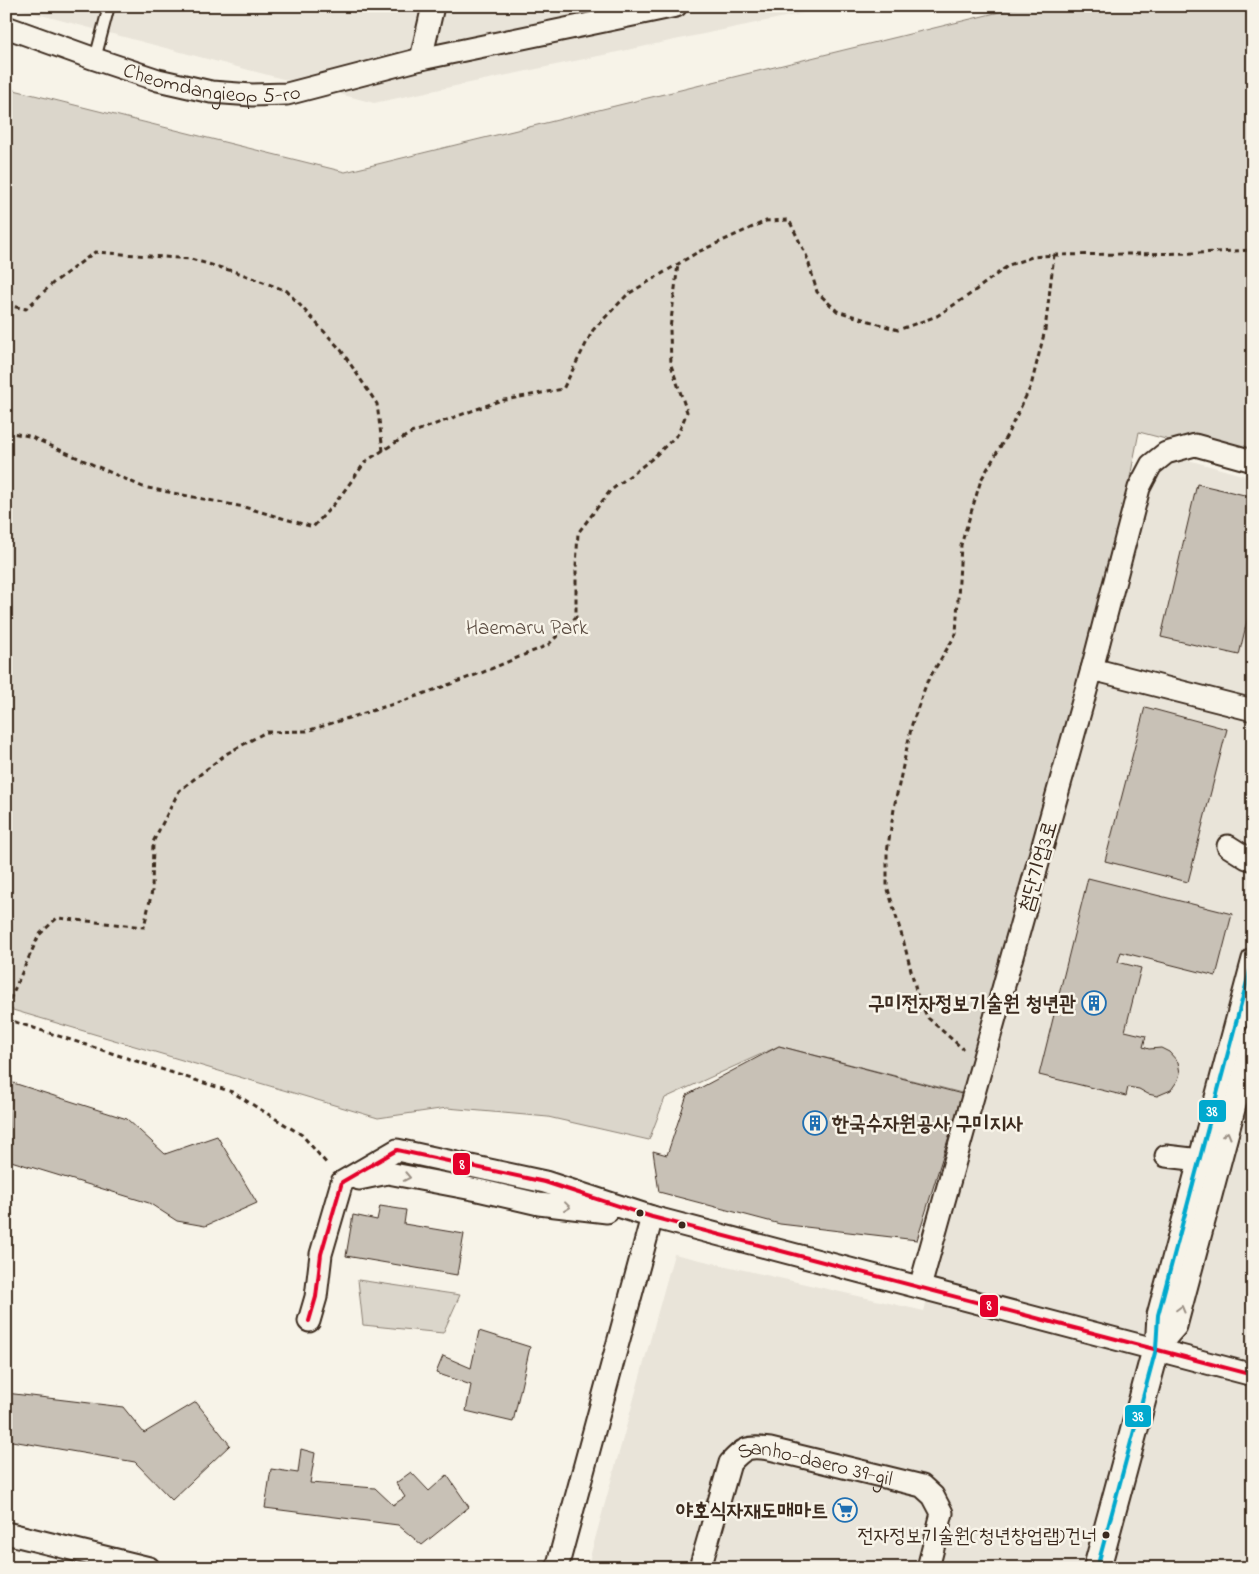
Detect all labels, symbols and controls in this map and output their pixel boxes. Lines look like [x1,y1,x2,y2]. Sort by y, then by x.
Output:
street label: Cheomdangieop 5-ro [119,56,304,112]
park label: Haemaru Park [466,614,589,644]
street label: 첨단기업3로 [1012,818,1066,915]
place label: 구미전자정보기술원 청년관 [868,990,1076,1020]
building icon: 구미전자정보기술원 청년관 [1081,990,1107,1016]
line badge: 38 [1198,1099,1227,1123]
text: 38 [1205,1102,1218,1123]
building icon: 한국수자원공사 구미지사 [802,1110,828,1136]
place label: 한국수자원공사 구미지사 [831,1110,1023,1140]
one-way arrow [1222,1131,1232,1139]
line badge: 8 [452,1152,471,1176]
text: 8 [458,1155,465,1176]
one-way arrow [403,1171,412,1181]
one-way arrow [563,1201,571,1212]
unlabelled marker [635,1208,645,1218]
unlabelled marker [677,1220,687,1230]
line badge: 8 [979,1294,999,1318]
text: 8 [985,1296,992,1317]
one-way arrow [1175,1304,1186,1313]
line badge: 38 [1124,1404,1152,1428]
text: 38 [1131,1407,1144,1428]
street label: Sanho-daero 39-gil [732,1435,895,1495]
place label: 야호식자재도매마트 [676,1497,828,1527]
supermarket icon: 야호식자재도매마트 [832,1497,858,1523]
place label: 전자정보기술원(청년창업랩)건너 [857,1523,1097,1552]
marker: 전자정보기술원(청년창업랩)건너 [1101,1530,1111,1540]

